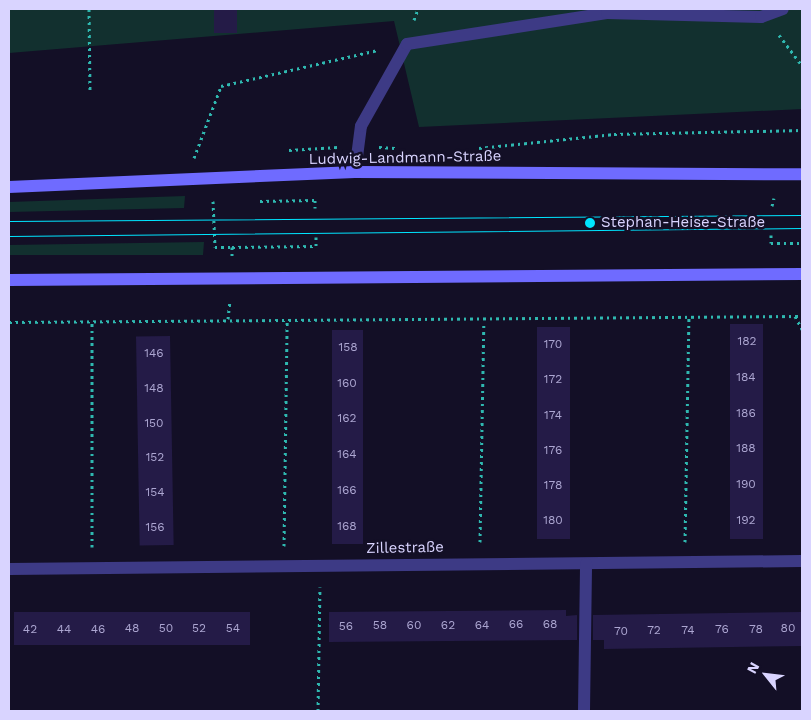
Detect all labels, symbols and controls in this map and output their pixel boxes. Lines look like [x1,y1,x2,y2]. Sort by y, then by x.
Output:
street label: Ludwig-Landmann-Straße [309,147,501,169]
place label: Stephan-Heise-Straße [601,214,765,232]
marker: Stephan-Heise-Straße [583,216,597,230]
house number: 182 [737,335,757,349]
house number: 170 [544,338,562,352]
house number: 158 [338,341,358,355]
house number: 146 [144,347,164,361]
house number: 184 [736,371,756,385]
house number: 172 [544,373,562,387]
house number: 160 [337,377,357,391]
house number: 148 [144,382,164,396]
house number: 186 [736,407,756,421]
house number: 174 [544,409,562,423]
house number: 162 [338,412,356,426]
house number: 150 [144,417,164,431]
house number: 188 [736,442,756,456]
house number: 176 [544,444,562,458]
house number: 164 [337,448,357,462]
house number: 152 [146,451,164,465]
house number: 190 [736,478,756,492]
house number: 178 [544,479,562,493]
house number: 166 [337,484,357,498]
house number: 154 [146,486,164,500]
house number: 180 [543,514,563,528]
house number: 192 [736,514,756,528]
house number: 168 [337,520,357,534]
house number: 156 [146,521,164,535]
street label: Zillestraße [366,538,444,558]
house number: 66 [509,618,523,632]
house number: 68 [543,618,557,632]
house number: 58 [373,619,387,633]
house number: 60 [407,619,421,633]
house number: 62 [441,619,455,633]
house number: 64 [475,619,489,633]
house number: 56 [339,620,353,634]
house number: 48 [125,622,139,636]
house number: 50 [159,622,173,636]
house number: 52 [192,622,206,636]
house number: 54 [226,622,240,636]
house number: 80 [781,622,795,636]
house number: 42 [23,623,37,637]
house number: 44 [57,623,71,637]
house number: 46 [91,623,105,637]
house number: 76 [715,623,729,637]
house number: 78 [749,623,763,637]
house number: 72 [647,624,661,638]
house number: 74 [681,624,695,638]
house number: 70 [614,625,628,639]
north arrow [741,650,791,700]
text: N [743,659,762,676]

